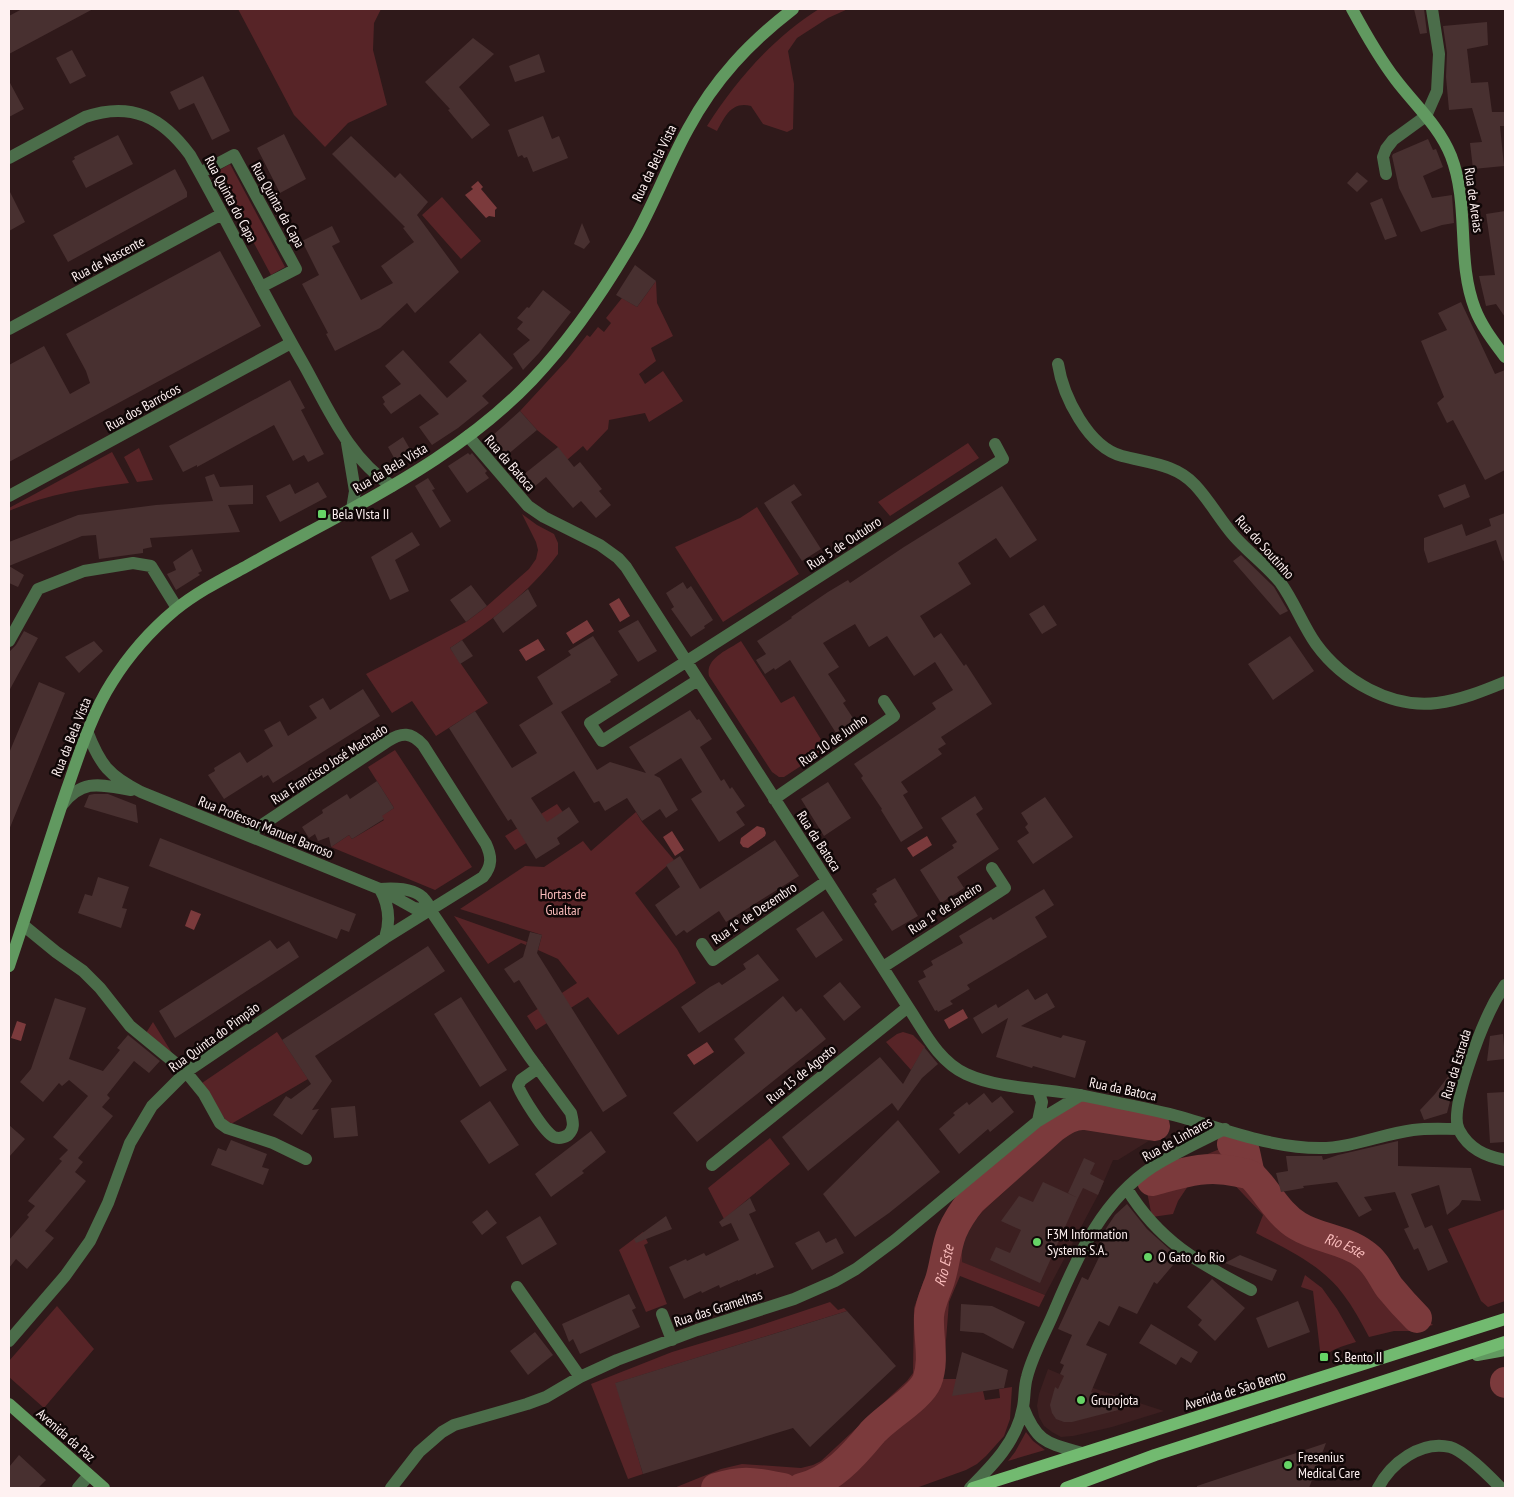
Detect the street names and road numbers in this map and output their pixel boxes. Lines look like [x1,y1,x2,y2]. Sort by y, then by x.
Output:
street label: Rua da Bela Vista [628,121,680,205]
street label: Rua Quinta do Capa [201,153,261,245]
street label: Rua Quinta da Capa [247,159,309,251]
street label: Rua de Areias [1461,166,1488,234]
street label: Rua de Nascente [68,232,148,286]
street label: Rua dos Barrócos [103,379,184,435]
street label: Rua da Batoca [481,431,539,495]
street label: Rua da Bela Vista [350,439,430,497]
street label: Rua do Soutinho [1232,511,1298,583]
street label: Rua 5 de Outubro [803,512,885,574]
street label: Rua da Bela Vista [47,695,95,779]
street label: Rua 10 de Junho [795,710,871,770]
street label: Rua Francisco José Machado [267,720,391,808]
street label: Rua Professor Manuel Barroso [196,792,336,862]
street label: Rua da Batoca [793,807,845,875]
street label: Rua 1º de Dezembro [708,878,800,948]
street label: Rua 1º de Janeiro [905,878,985,938]
street label: Rua Quinta do Pimpão [165,998,263,1076]
street label: Rua da Estrada [1437,1027,1475,1101]
street label: Rua 15 de Agosto [763,1040,839,1108]
street label: Rua da Batoca [1088,1073,1158,1105]
street label: Rua de Linhares [1139,1112,1215,1166]
street label: Rua das Gramelhas [672,1285,765,1331]
street label: Avenida de São Bento [1182,1366,1288,1414]
street label: Avenida da Paz [33,1404,99,1466]

